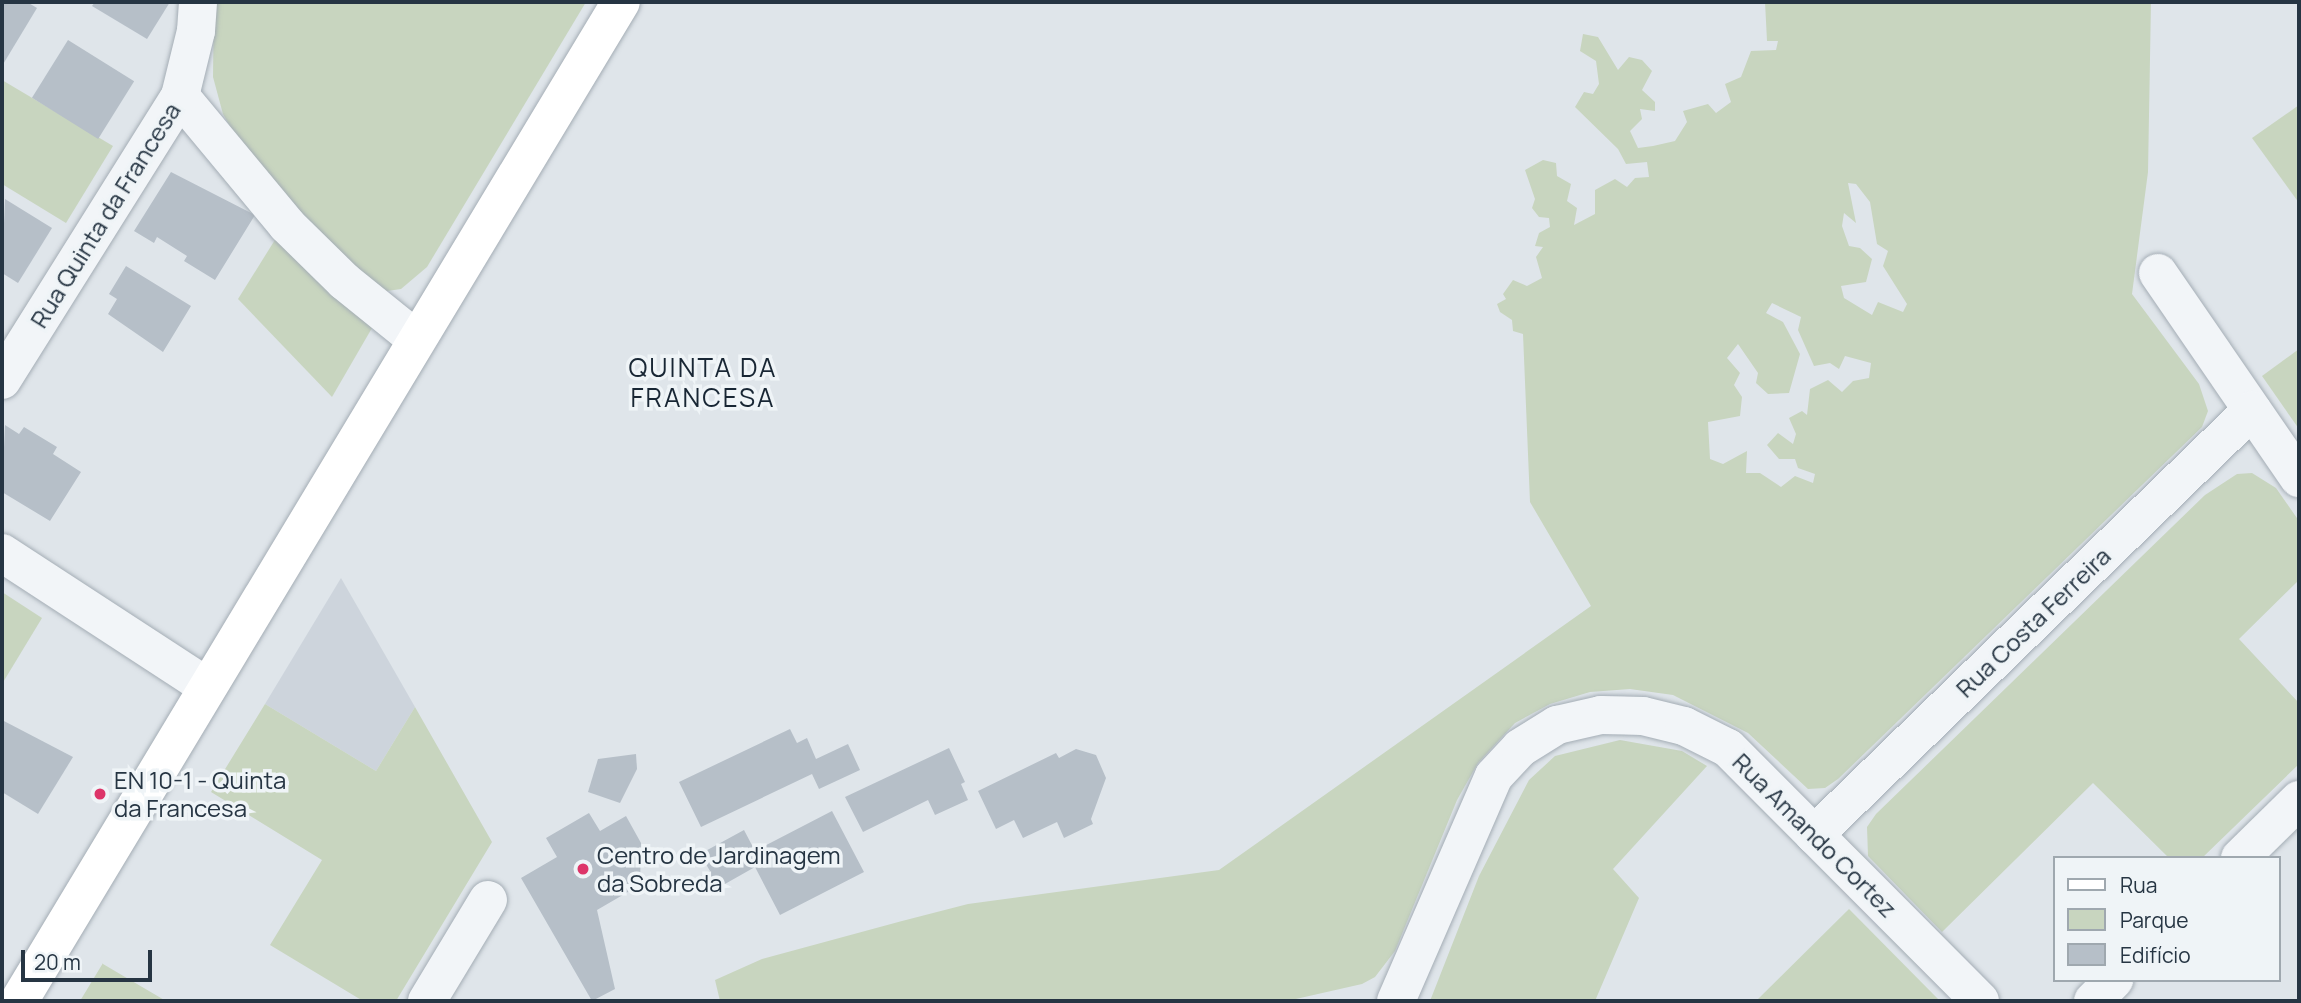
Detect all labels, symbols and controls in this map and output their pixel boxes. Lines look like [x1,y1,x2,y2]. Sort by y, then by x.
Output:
street label: Rua Quinta da Francesa [24,97,186,333]
district label: QUINTA DA FRANCESA [630,352,776,414]
street label: Rua Costa Ferreira [1950,541,2116,703]
street label: Rua Amando Cortez [1727,747,1903,923]
place label: EN 10-1 - Quinta da Francesa [114,766,286,822]
marker: EN 10-1 - Quinta da Francesa [92,786,108,802]
place label: Centro de Jardinagem da Sobreda [597,841,841,897]
legend [2052,856,2280,982]
marker: Centro de Jardinagem da Sobreda [575,861,591,877]
text: Rua [2120,871,2157,899]
text: Parque [2120,906,2189,934]
scale bar [24,936,156,980]
text: Edifício [2120,941,2191,969]
text: 20 m [34,948,81,976]

